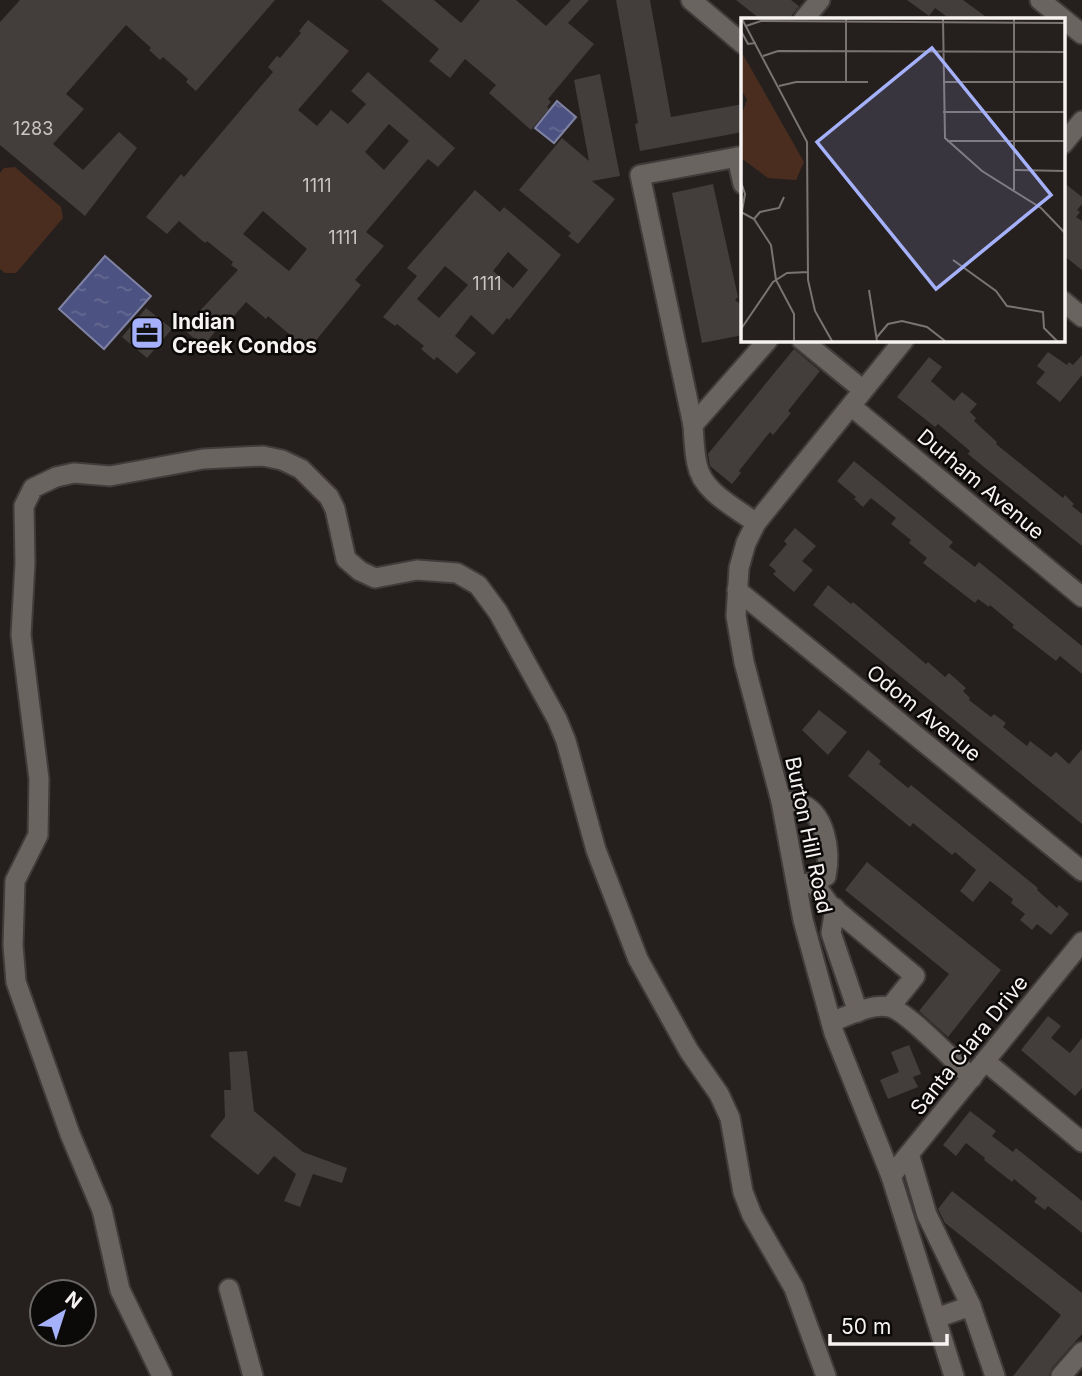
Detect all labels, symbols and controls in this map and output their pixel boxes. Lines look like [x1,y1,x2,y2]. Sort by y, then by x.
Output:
inset map [741,18,1064,341]
house number: 1283 [13,118,53,139]
house number: 1111 [302,175,332,196]
house number: 1111 [328,227,358,248]
house number: 1111 [472,273,502,294]
place label: Indian Creek Condos [172,309,317,358]
office icon: Indian Creek Condos [128,314,166,352]
street label: Durham Avenue [912,424,1050,544]
street label: Odom Avenue [862,659,986,767]
street label: Burton Hill Road [780,754,838,916]
street label: Santa Clara Drive [905,970,1033,1120]
north arrow [28,1278,98,1348]
text: N [61,1287,86,1314]
scale bar [830,1302,947,1346]
text: 50 m [841,1314,891,1339]

